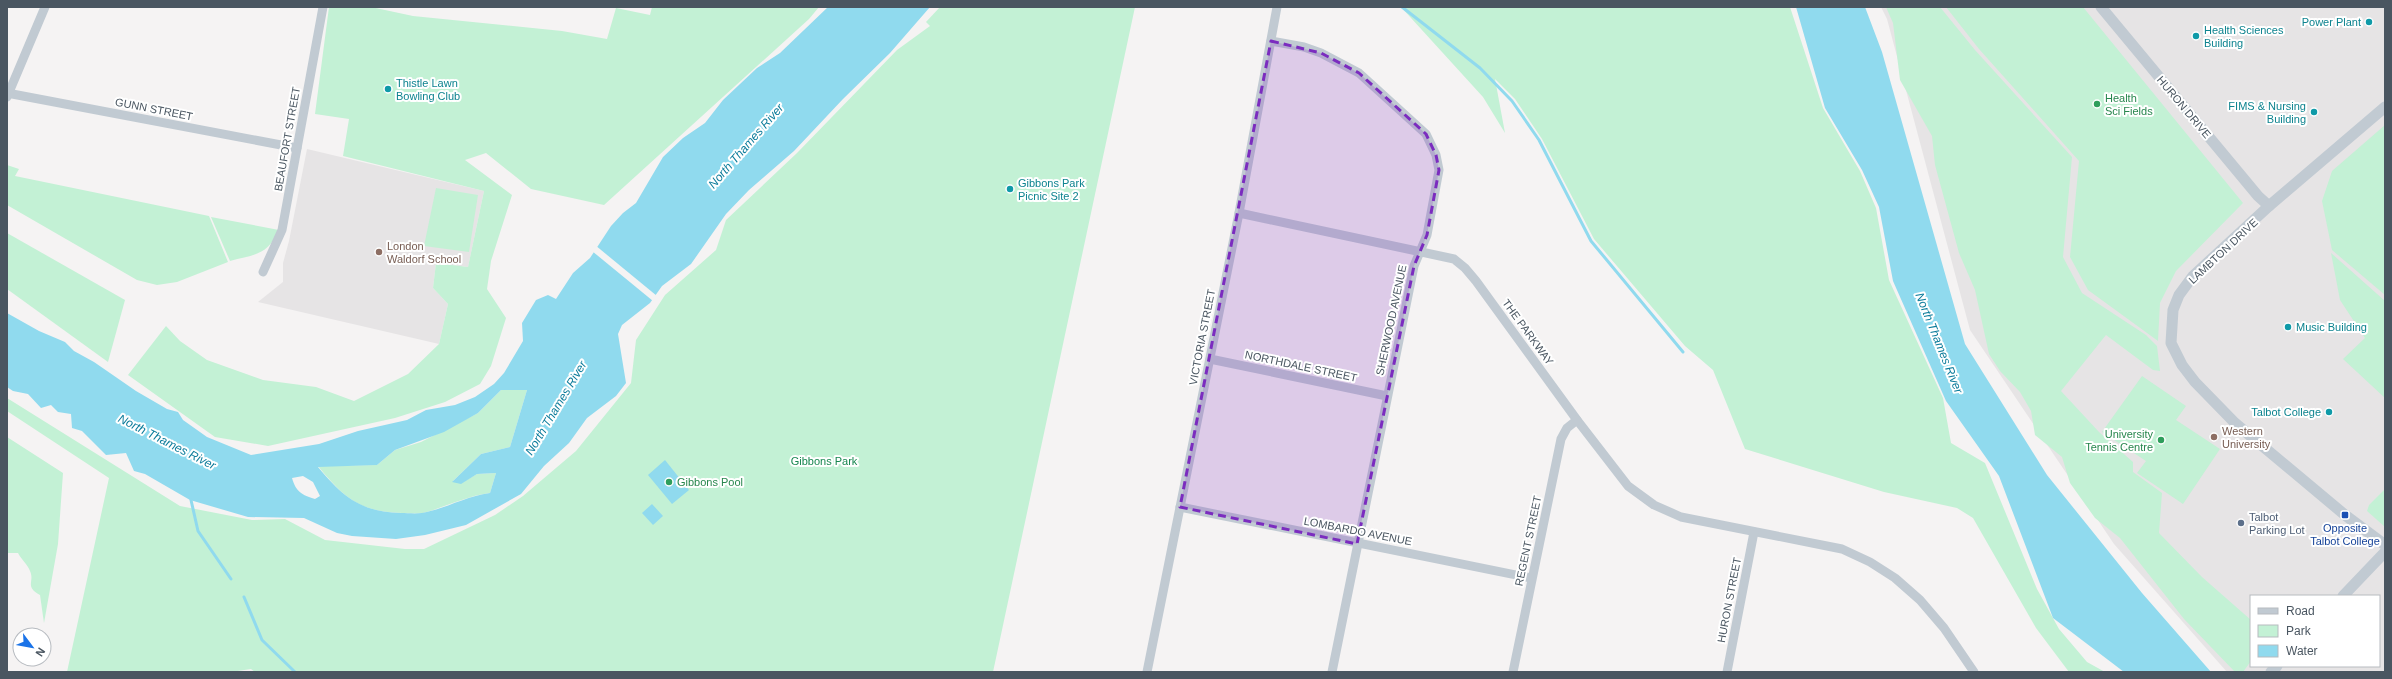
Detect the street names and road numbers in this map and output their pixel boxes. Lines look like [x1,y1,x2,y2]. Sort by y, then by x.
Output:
street label: HURON DRIVE [2155,74,2213,140]
street label: BEAUFORT STREET [272,86,302,192]
street label: GUNN STREET [114,96,194,122]
street label: LAMBTON DRIVE [2186,216,2260,286]
street label: SHERWOOD AVENUE [1373,264,1409,376]
street label: VICTORIA STREET [1187,288,1217,386]
street label: THE PARKWAY [1500,297,1556,368]
street label: NORTHDALE STREET [1244,348,1358,384]
street label: REGENT STREET [1513,494,1543,587]
street label: LOMBARDO AVENUE [1303,515,1413,547]
street label: HURON STREET [1715,556,1743,644]

